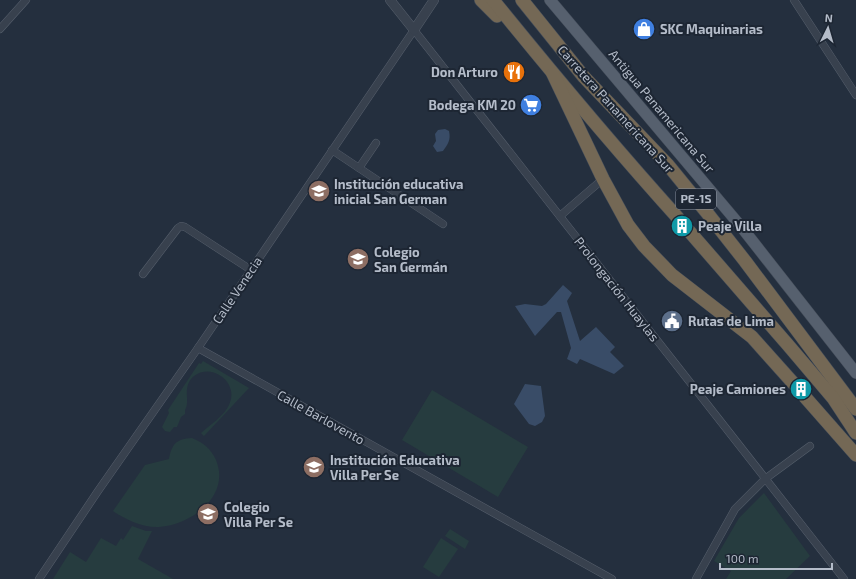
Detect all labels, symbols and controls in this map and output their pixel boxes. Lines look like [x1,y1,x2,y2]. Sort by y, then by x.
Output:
north arrow [808,8,848,48]
text: N [824,11,833,24]
shop icon: SKC Maquinarias [631,16,657,42]
place label: SKC Maquinarias [660,21,763,37]
street label: Carretera Panamericana Sur [554,42,678,176]
street label: Antigua Panamericana Sur [606,46,718,176]
restaurant icon: Don Arturo [501,59,527,85]
place label: Don Arturo [431,64,498,80]
supermarket icon: Bodega KM 20 [518,92,544,118]
place label: Bodega KM 20 [429,97,516,113]
place label: Institución educativa inicial San German [334,176,463,207]
school or university icon: Institución educativa inicial San German [306,178,332,204]
road number: PE-1S [676,189,716,209]
building icon: Peaje Villa [669,213,695,239]
place label: Peaje Villa [698,218,762,234]
street label: Prolongación Huaylas [571,234,663,344]
place label: Colegio San Germán [374,244,448,275]
school or university icon: Colegio San Germán [345,246,371,272]
street label: Calle Venecia [209,253,265,327]
public building icon: Rutas de Lima [659,308,685,334]
place label: Rutas de Lima [688,313,774,329]
building icon: Peaje Camiones [788,376,814,402]
place label: Peaje Camiones [690,381,786,397]
street label: Calle Barlovento [275,386,367,448]
place label: Institución Educativa Villa Per Se [330,452,460,483]
school or university icon: Institución Educativa Villa Per Se [301,454,327,480]
place label: Colegio Villa Per Se [224,499,293,530]
school or university icon: Colegio Villa Per Se [195,501,221,527]
scale bar [720,545,832,571]
text: 100 m [726,551,758,565]

